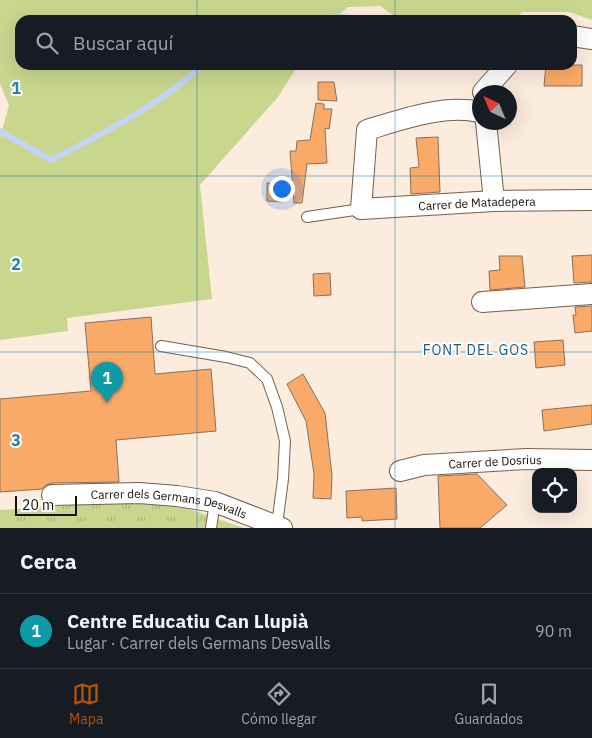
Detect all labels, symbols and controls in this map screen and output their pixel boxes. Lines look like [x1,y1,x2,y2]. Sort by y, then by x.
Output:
search box [15,15,577,70]
icon: search [33,29,61,57]
text: Buscar aquí [73,31,173,55]
text: 1 [11,78,21,98]
north arrow [472,85,517,130]
your location [269,176,295,202]
street label: Carrer de Matadepera [418,193,536,213]
text: 2 [11,254,21,274]
district label: FONT DEL GOS [423,341,529,359]
pin: 1 [91,362,123,403]
text: 3 [11,430,21,450]
street label: Carrer de Dosrius [448,451,542,471]
map controls [532,468,577,513]
button: locate [532,468,577,513]
street label: Carrer dels Germans Desvalls [90,485,249,521]
scale bar [15,493,78,516]
text: 20 m [22,496,54,514]
text: Cerca [20,547,77,575]
text: Centre Educatiu Can Llupià [67,609,309,633]
text: 1 [31,621,41,641]
text: 90 m [535,621,572,641]
text: Lugar · Carrer dels Germans Desvalls [67,633,331,653]
tab: Mapa [69,680,103,728]
tab: Cómo llegar [241,680,316,728]
tab: Guardados [454,680,523,728]

